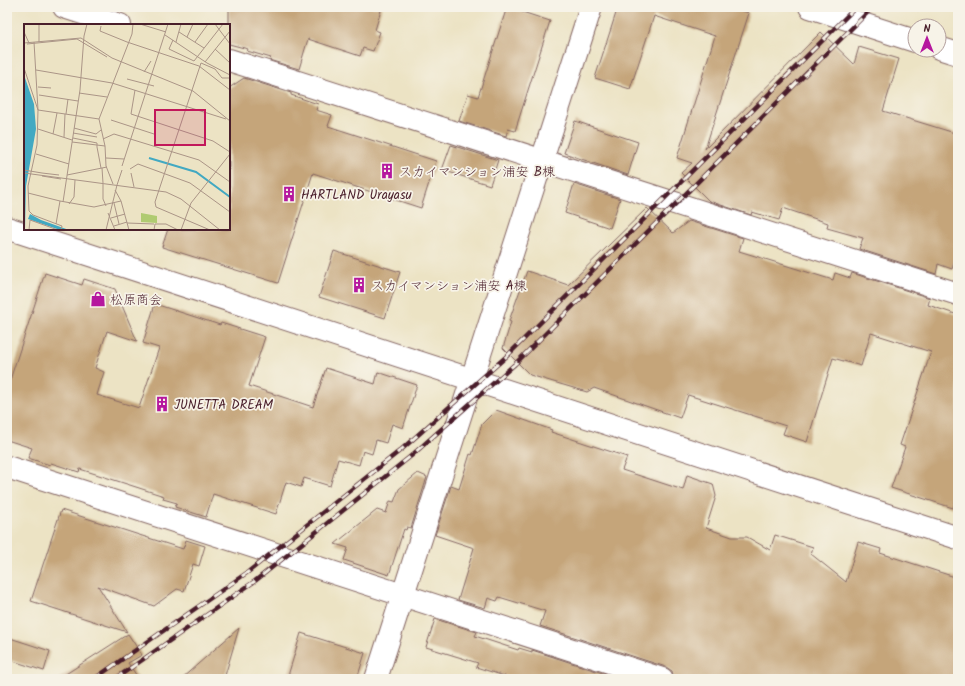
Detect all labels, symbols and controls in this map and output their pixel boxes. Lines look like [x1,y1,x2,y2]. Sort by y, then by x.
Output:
north arrow [907,18,947,58]
text: N [924,20,931,38]
inset map [24,24,230,230]
building icon: スカイマンション浦安 B棟 [378,162,396,180]
place label: スカイマンション浦安 B棟 [399,162,555,183]
building icon: HARTLAND Urayasu [280,185,298,203]
place label: HARTLAND Urayasu [301,185,412,206]
building icon: スカイマンション浦安 A棟 [350,276,368,294]
place label: スカイマンション浦安 A棟 [371,276,527,297]
shop icon: 松原商会 [89,290,107,308]
place label: 松原商会 [110,290,162,311]
building icon: JUNETTA DREAM [153,395,171,413]
place label: JUNETTA DREAM [174,395,274,416]

